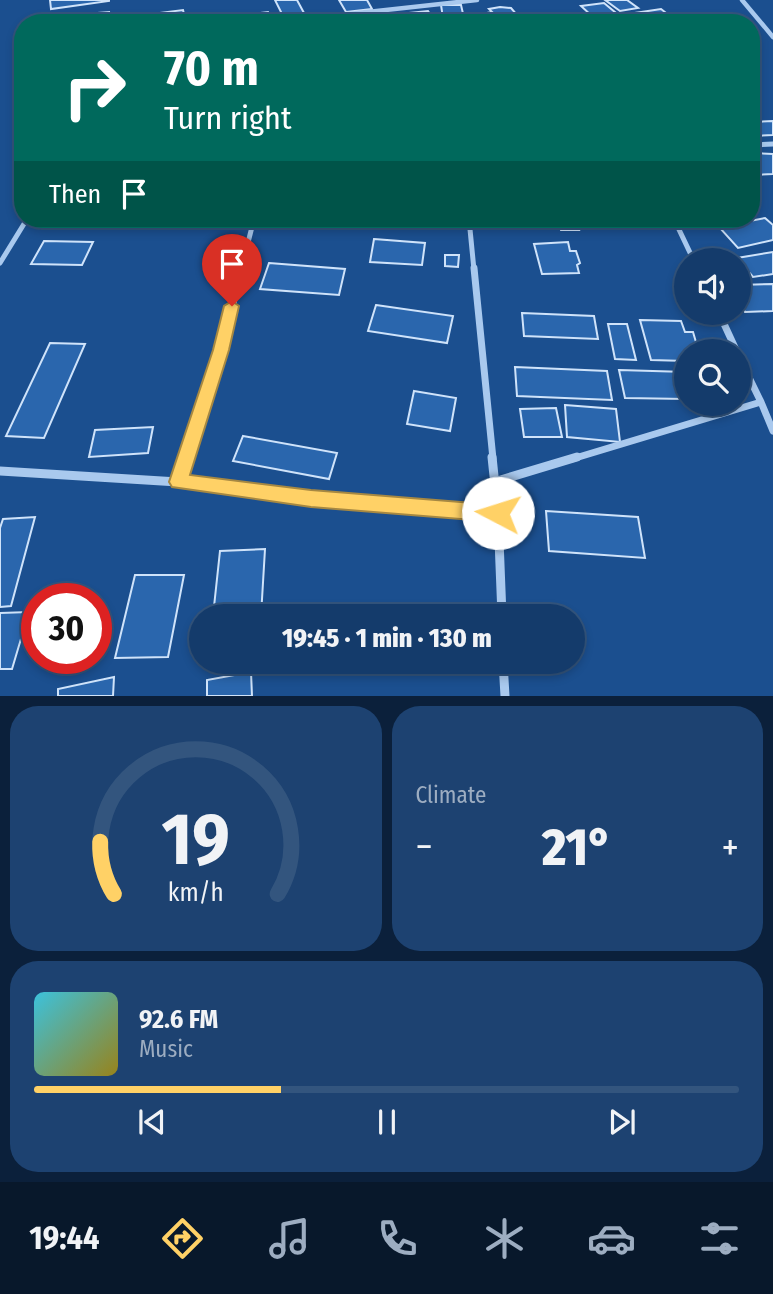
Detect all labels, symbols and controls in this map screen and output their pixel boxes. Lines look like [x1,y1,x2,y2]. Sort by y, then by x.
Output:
text: 70 m [164,39,259,98]
icon: right [49,42,140,133]
text: Turn right [164,99,291,137]
icon: arrive [115,175,153,213]
text: Then [49,179,101,210]
pin [202,234,262,306]
icon: arrive [213,245,251,283]
map controls [674,248,751,416]
button: sound [674,248,751,325]
button: search [674,339,751,416]
position arrow [461,476,535,550]
speed limit sign: 30 [21,583,112,674]
text: 19:45 · 1 min · 130 m [282,623,492,654]
text: Climate [416,781,486,809]
text: 19 [162,797,230,884]
text: 21° [542,816,612,879]
text: − [416,824,433,870]
text: + [722,824,739,870]
text: km/h [168,878,224,908]
text: 92.6 FM [139,1004,218,1035]
text: Music [139,1035,193,1063]
icon: previous [133,1103,171,1141]
icon: pause [368,1103,406,1141]
icon: next [603,1103,641,1141]
icon: directions [158,1214,207,1263]
icon: music [265,1214,314,1263]
icon: phone [373,1214,422,1263]
icon: climate [480,1214,529,1263]
icon: car [587,1214,636,1263]
icon: filters [695,1214,744,1263]
text: 19:44 [29,1219,99,1257]

